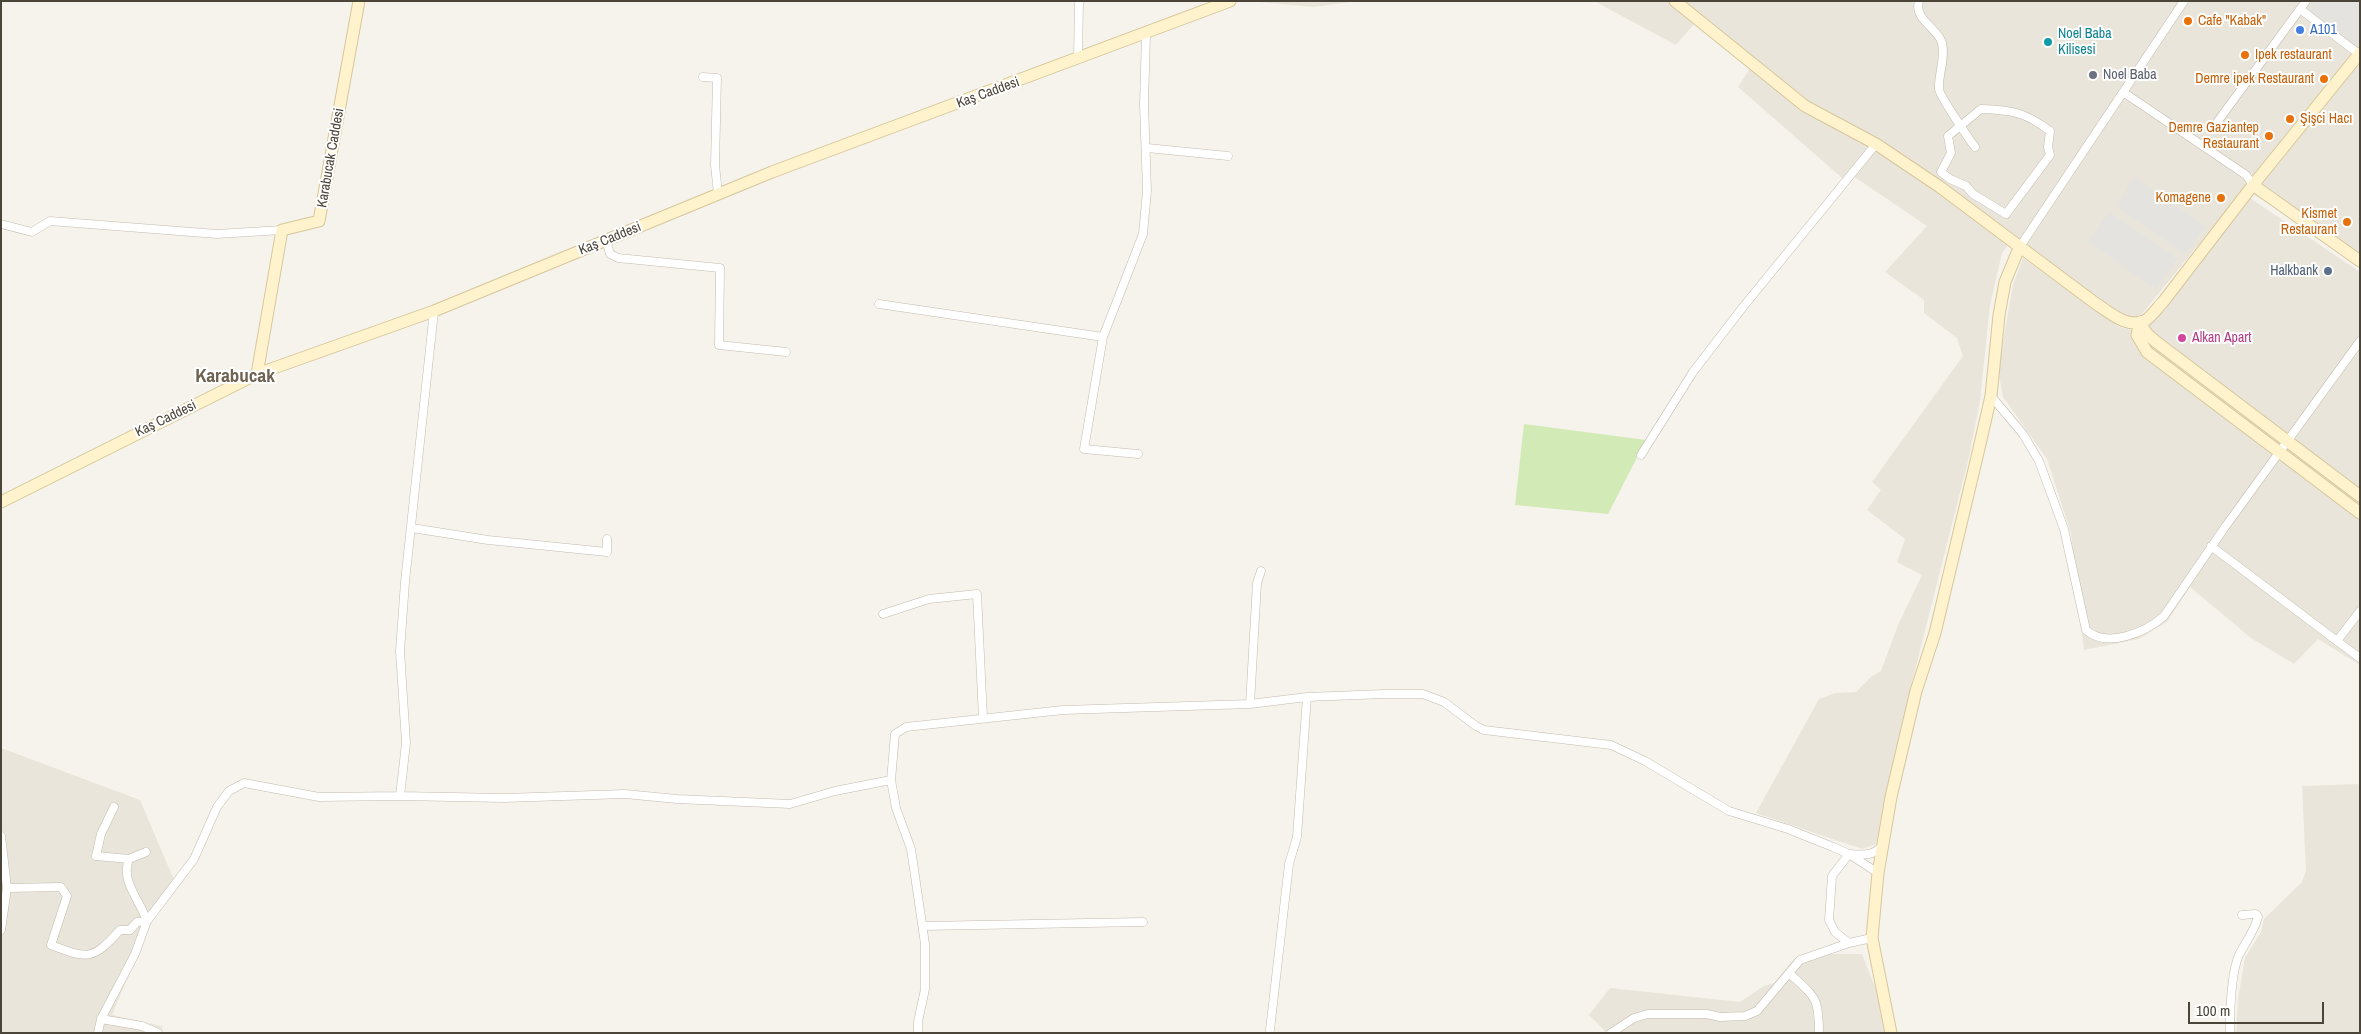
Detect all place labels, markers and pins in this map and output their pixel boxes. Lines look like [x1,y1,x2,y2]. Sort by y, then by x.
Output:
place label: Cafe "Kabak" [2198,13,2266,29]
marker: Cafe "Kabak" [2182,15,2194,27]
place label: A101 [2310,22,2337,38]
marker: A101 [2294,24,2306,36]
place label: Noel Baba Kilisesi [2058,26,2112,58]
marker: Noel Baba Kilisesi [2042,36,2054,48]
place label: Ipek restaurant [2255,47,2332,63]
marker: Ipek restaurant [2239,49,2251,61]
place label: Noel Baba [2103,67,2157,83]
marker: Noel Baba [2087,69,2099,81]
place label: Demre ipek Restaurant [2195,71,2314,87]
marker: Demre ipek Restaurant [2318,73,2330,85]
place label: Şişci Hacı [2300,111,2352,127]
marker: Şişci Hacı [2284,113,2296,125]
place label: Demre Gaziantep Restaurant [2168,120,2259,152]
marker: Demre Gaziantep Restaurant [2263,130,2275,142]
place label: Komagene [2155,190,2211,206]
marker: Komagene [2215,192,2227,204]
place label: Kismet Restaurant [2281,206,2337,238]
marker: Kismet Restaurant [2341,216,2353,228]
place label: Halkbank [2270,263,2318,279]
marker: Halkbank [2322,265,2334,277]
place label: Alkan Apart [2192,330,2251,346]
marker: Alkan Apart [2176,332,2188,344]

